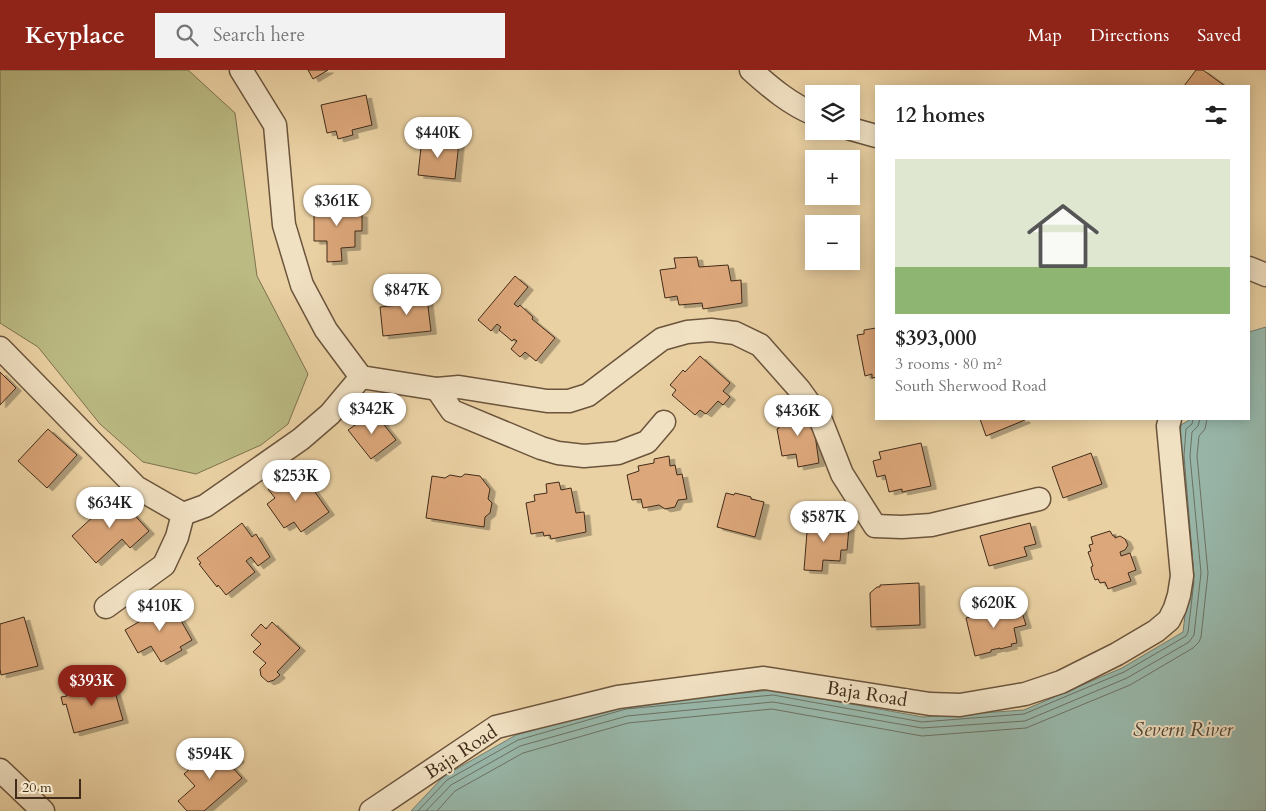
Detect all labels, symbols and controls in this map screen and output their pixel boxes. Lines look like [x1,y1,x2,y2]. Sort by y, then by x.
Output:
search box [155,13,505,58]
text: Keyplace [25,19,125,52]
icon: search [173,21,201,49]
text: Search here [213,22,305,48]
text: Map [1028,23,1062,48]
text: Directions [1090,23,1169,48]
text: Saved [1197,23,1241,48]
map controls [805,85,860,270]
button: layers [805,85,860,140]
text: 12 homes [895,101,985,130]
icon: filters [1202,101,1230,129]
pin: $440K [403,116,473,159]
text: $440K [415,122,461,144]
button: + [805,150,860,205]
pin: $361K [302,184,372,227]
text: $361K [314,190,360,212]
icon: home [1018,191,1108,281]
button: − [805,215,860,270]
pin: $847K [372,274,442,316]
text: $847K [384,279,430,301]
text: $393,000 [895,324,976,353]
text: 3 rooms · 80 m² [895,353,1002,375]
text: South Sherwood Road [895,375,1047,397]
pin: $342K [337,392,407,435]
pin: $436K [763,394,833,437]
text: $342K [349,398,395,420]
text: $436K [775,400,821,422]
pin: $253K [261,460,331,502]
text: $253K [273,465,319,487]
pin: $634K [75,486,145,529]
text: $634K [87,492,133,514]
pin: $587K [789,500,859,543]
text: $587K [801,506,847,528]
pin: $620K [959,586,1029,629]
pin: $410K [125,590,195,632]
text: $620K [971,592,1017,614]
text: $410K [137,595,183,617]
pin: $393K [57,664,127,707]
text: $393K [69,670,115,692]
street label: Baja Road [825,675,909,713]
water label: Severn River [1133,716,1235,743]
street label: Baja Road [420,719,502,785]
pin: $594K [175,738,245,780]
text: $594K [187,743,233,765]
scale bar [15,776,81,799]
text: 20 m [22,778,52,797]

